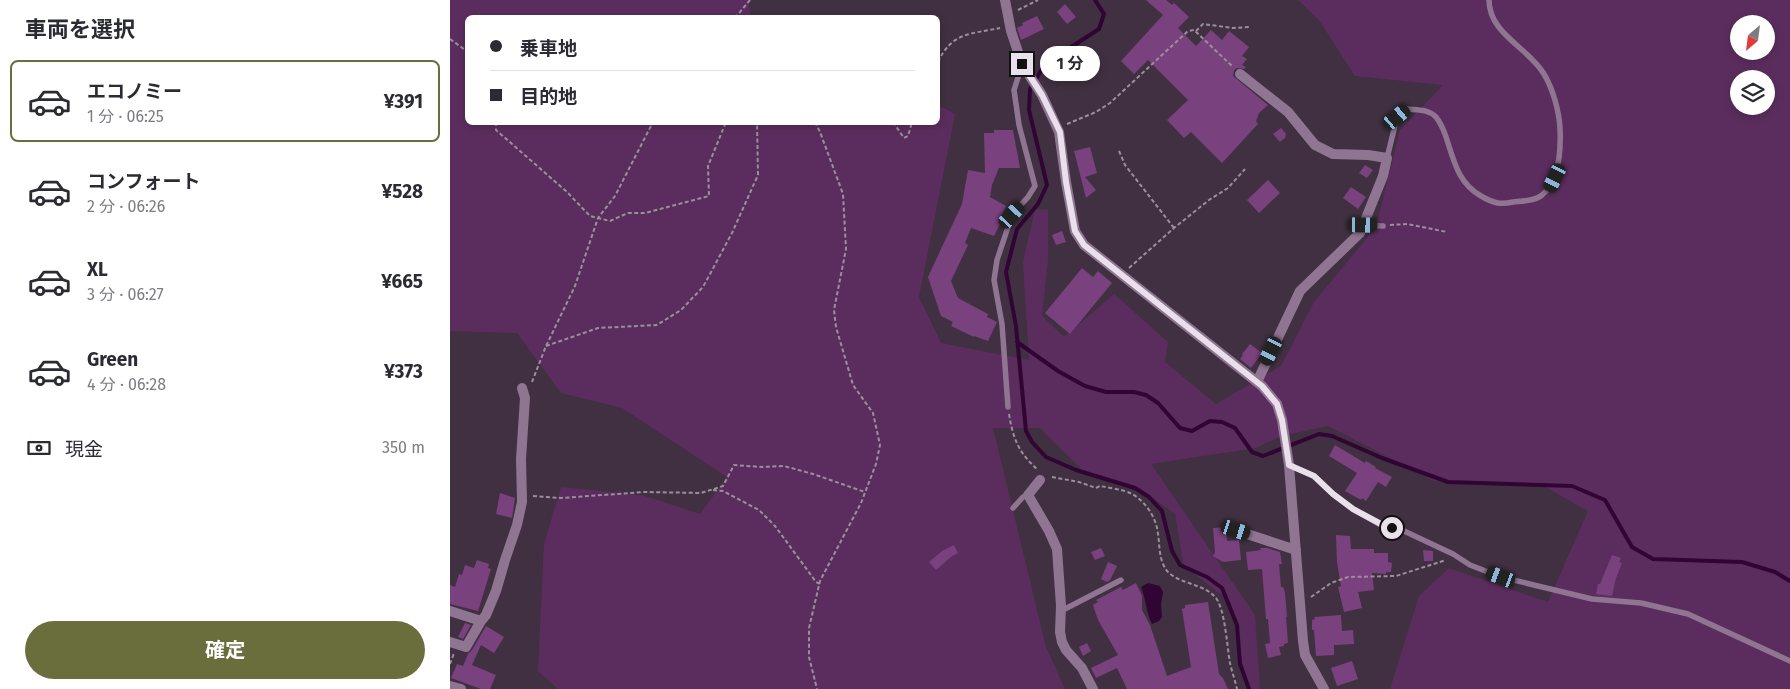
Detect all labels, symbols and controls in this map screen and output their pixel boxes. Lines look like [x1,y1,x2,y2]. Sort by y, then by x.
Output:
north arrow [1730,15,1775,60]
map controls [1730,15,1775,115]
text: 車両を選択 [25,16,135,43]
text: 乗車地 [520,37,577,60]
callout: 1 分 [1040,46,1100,82]
route end [1011,53,1033,75]
text: 1 分 [1056,54,1084,73]
button: layers [1730,70,1775,115]
icon: car [27,79,72,124]
text: エコノミー [87,80,182,103]
text: 目的地 [520,85,577,108]
text: ¥391 [384,90,423,113]
car [1380,102,1413,132]
text: 1 分 · 06:25 [87,107,164,126]
car [1541,161,1568,195]
icon: car [27,169,72,214]
text: コンフォート [87,170,200,193]
text: ¥528 [382,180,423,203]
text: 2 分 · 06:26 [87,197,165,216]
car [996,199,1027,231]
car [1347,217,1378,233]
text: XL [87,258,108,281]
icon: car [27,259,72,304]
text: ¥665 [381,270,423,293]
text: 3 分 · 06:27 [87,285,164,304]
car [1257,334,1284,368]
text: Green [87,348,138,371]
icon: car [27,349,72,394]
text: ¥373 [384,360,423,383]
text: 4 分 · 06:28 [87,375,166,394]
icon: cash [25,434,53,462]
text: 現金 [65,438,103,461]
text: 350 m [382,438,425,457]
route start [1381,517,1403,539]
car [1219,518,1252,542]
car [1484,565,1517,589]
button: 確定 [25,621,425,679]

